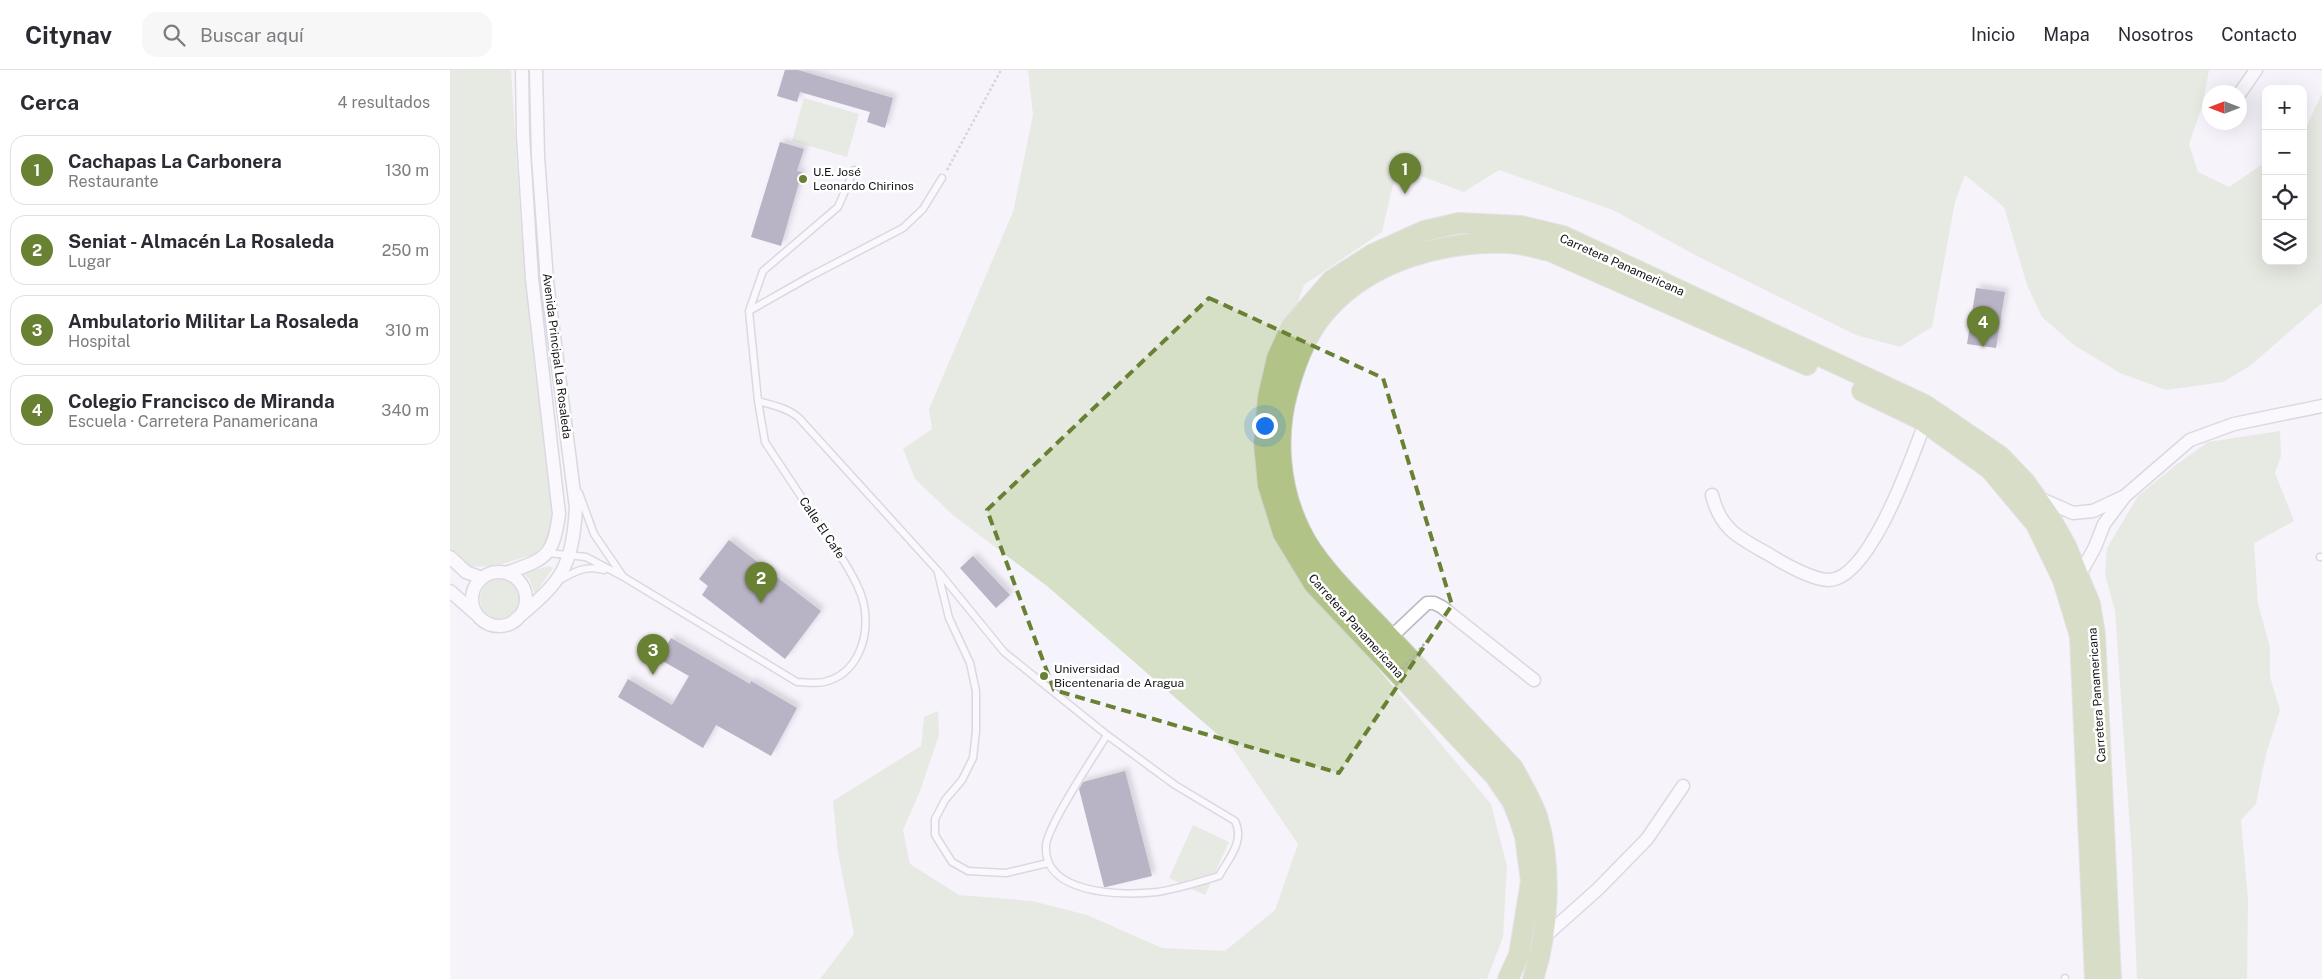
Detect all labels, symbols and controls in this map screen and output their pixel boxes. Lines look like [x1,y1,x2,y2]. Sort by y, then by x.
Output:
search box [142,12,492,57]
text: Citynav [25,21,112,49]
icon: search [160,21,188,49]
text: Buscar aquí [200,24,304,46]
text: Inicio [1971,24,2015,45]
text: Mapa [2043,24,2090,45]
text: Nosotros [2118,24,2193,45]
text: Contacto [2221,24,2297,45]
north arrow [2202,85,2247,130]
map controls [2262,85,2307,265]
button: + [2262,85,2307,130]
text: Cerca [20,90,79,115]
text: 4 resultados [338,93,430,112]
button: − [2262,130,2307,175]
text: Cachapas La Carbonera [68,150,282,172]
pin: 1 [1389,153,1421,194]
text: 1 [34,161,40,180]
text: 130 m [385,161,429,180]
place label: U.E. José Leonardo Chirinos [813,165,914,193]
text: Restaurante [68,172,159,191]
marker: U.E. José Leonardo Chirinos [797,173,809,185]
button: locate [2262,175,2307,220]
button: layers [2262,220,2307,265]
text: Seniat - Almacén La Rosaleda [68,230,334,252]
street label: Carretera Panamericana [1557,231,1687,299]
text: 2 [32,241,42,260]
text: 250 m [382,241,429,260]
text: Lugar [68,252,111,271]
street label: Avenida Principal La Rosaleda [540,272,574,440]
pin: 4 [1967,306,1999,347]
text: Ambulatorio Militar La Rosaleda [68,310,359,332]
text: 3 [32,321,42,340]
text: 310 m [385,321,429,340]
text: Hospital [68,332,131,351]
text: Colegio Francisco de Miranda [68,390,335,412]
text: 4 [32,401,42,420]
text: 340 m [381,401,429,420]
text: Escuela · Carretera Panamericana [68,412,318,431]
your location [1252,413,1278,439]
street label: Calle El Cafe [796,495,848,562]
pin: 2 [745,562,777,603]
street label: Carretera Panamericana [1306,571,1406,681]
street label: Carretera Panamericana [2085,627,2109,763]
pin: 3 [637,634,669,675]
place label: Universidad Bicentenaria de Aragua [1054,662,1184,690]
marker: Universidad Bicentenaria de Aragua [1038,670,1050,682]

